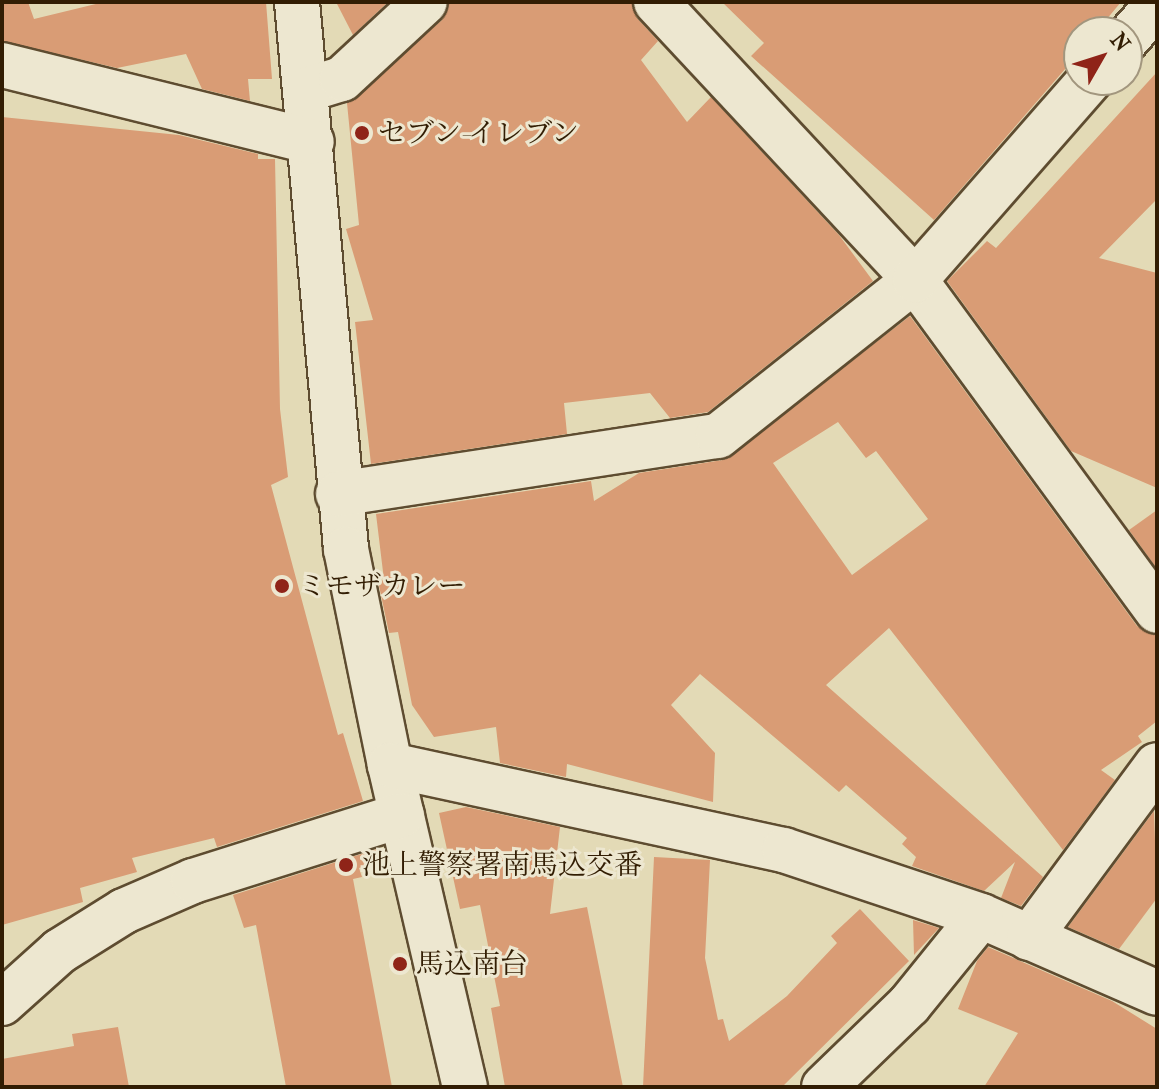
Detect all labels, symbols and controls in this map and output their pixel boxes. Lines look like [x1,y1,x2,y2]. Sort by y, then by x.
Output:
north arrow [1063,16,1143,96]
text: N [1105,27,1135,57]
place label: セブン-イレブン [378,116,581,150]
marker: セブン-イレブン [353,124,371,142]
place label: ミモザカレー [298,569,466,603]
marker: ミモザカレー [273,577,291,595]
place label: 池上警察署南馬込交番 [362,848,642,882]
marker: 池上警察署南馬込交番 [337,856,355,874]
place label: 馬込南台 [416,947,528,981]
marker: 馬込南台 [391,955,409,973]

